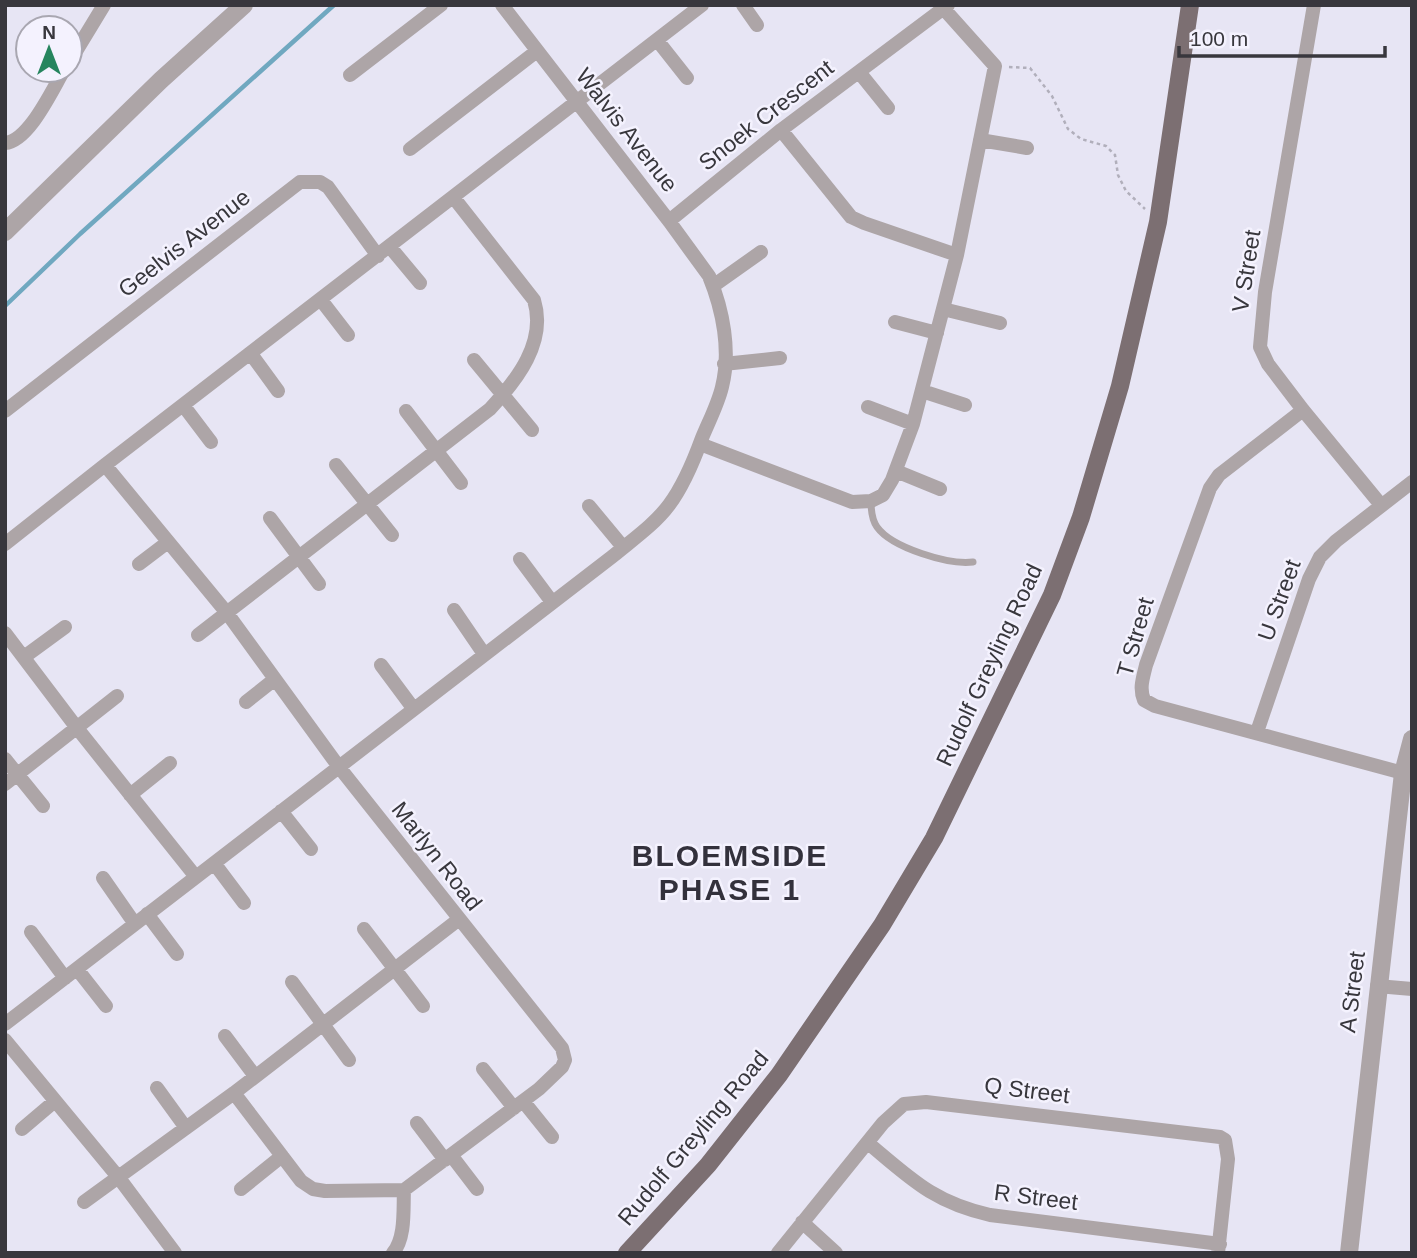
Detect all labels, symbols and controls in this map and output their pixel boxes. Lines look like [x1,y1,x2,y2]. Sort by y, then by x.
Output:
north arrow [14,14,84,84]
scale bar [1179,14,1386,58]
text: N [42,22,56,43]
text: 100 m [1190,27,1248,50]
street label: Snoek Crescent [694,54,839,176]
street label: Walvis Avenue [571,63,683,197]
street label: Geelvis Avenue [113,184,255,302]
street label: V Street [1227,227,1265,314]
street label: U Street [1252,555,1306,644]
street label: Rudolf Greyling Road [931,560,1047,770]
street label: T Street [1111,594,1159,680]
street label: Marlyn Road [387,797,487,915]
district label: BLOEMSIDE PHASE 1 [632,839,828,906]
street label: A Street [1334,949,1370,1034]
street label: Rudolf Greyling Road [612,1045,774,1231]
street label: Q Street [983,1072,1072,1108]
street label: R Street [993,1179,1080,1215]

